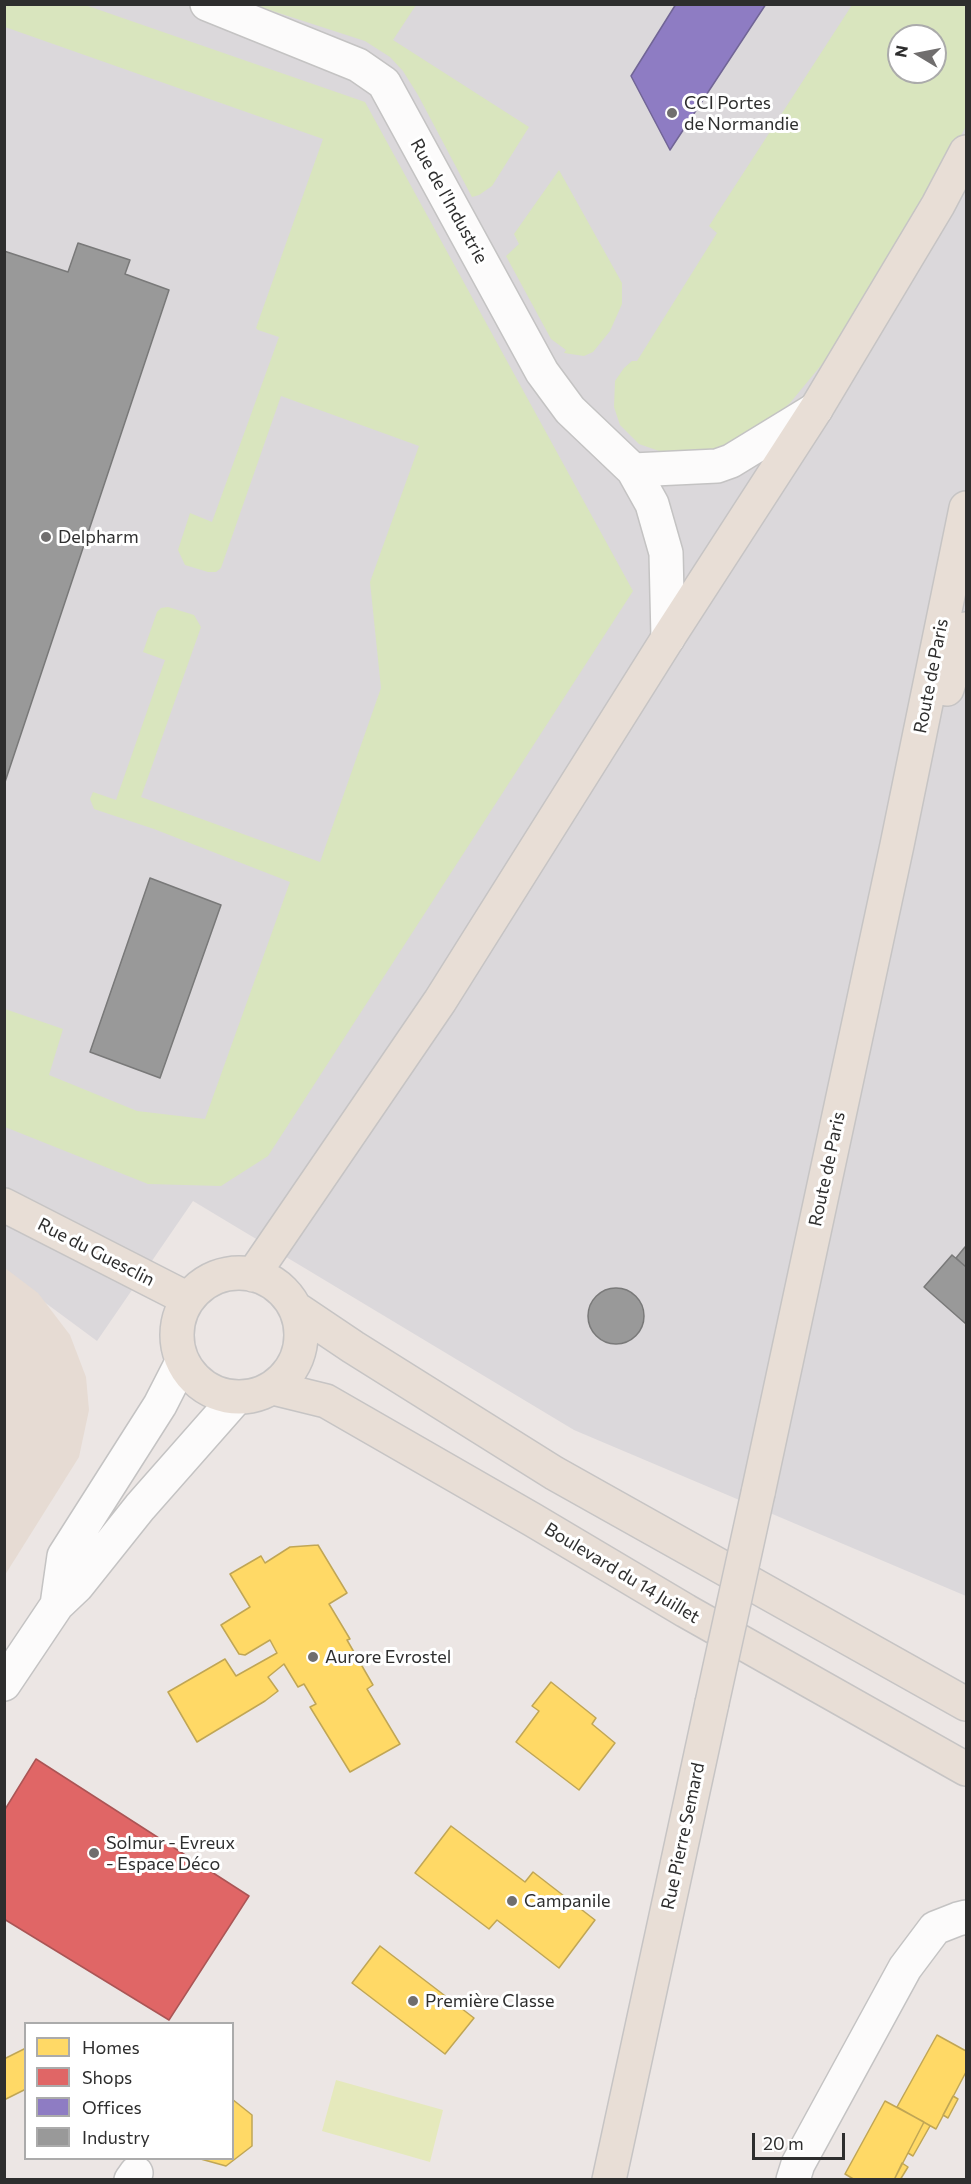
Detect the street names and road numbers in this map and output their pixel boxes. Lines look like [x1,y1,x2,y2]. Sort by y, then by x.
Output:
street label: Rue de l'Industrie [406,135,492,267]
street label: Route de Paris [909,617,953,735]
street label: Route de Paris [804,1110,850,1228]
street label: Rue du Guesclin [34,1213,158,1291]
street label: Boulevard du 14 Juillet [541,1518,703,1628]
street label: Rue Pierre Semard [657,1760,709,1912]

